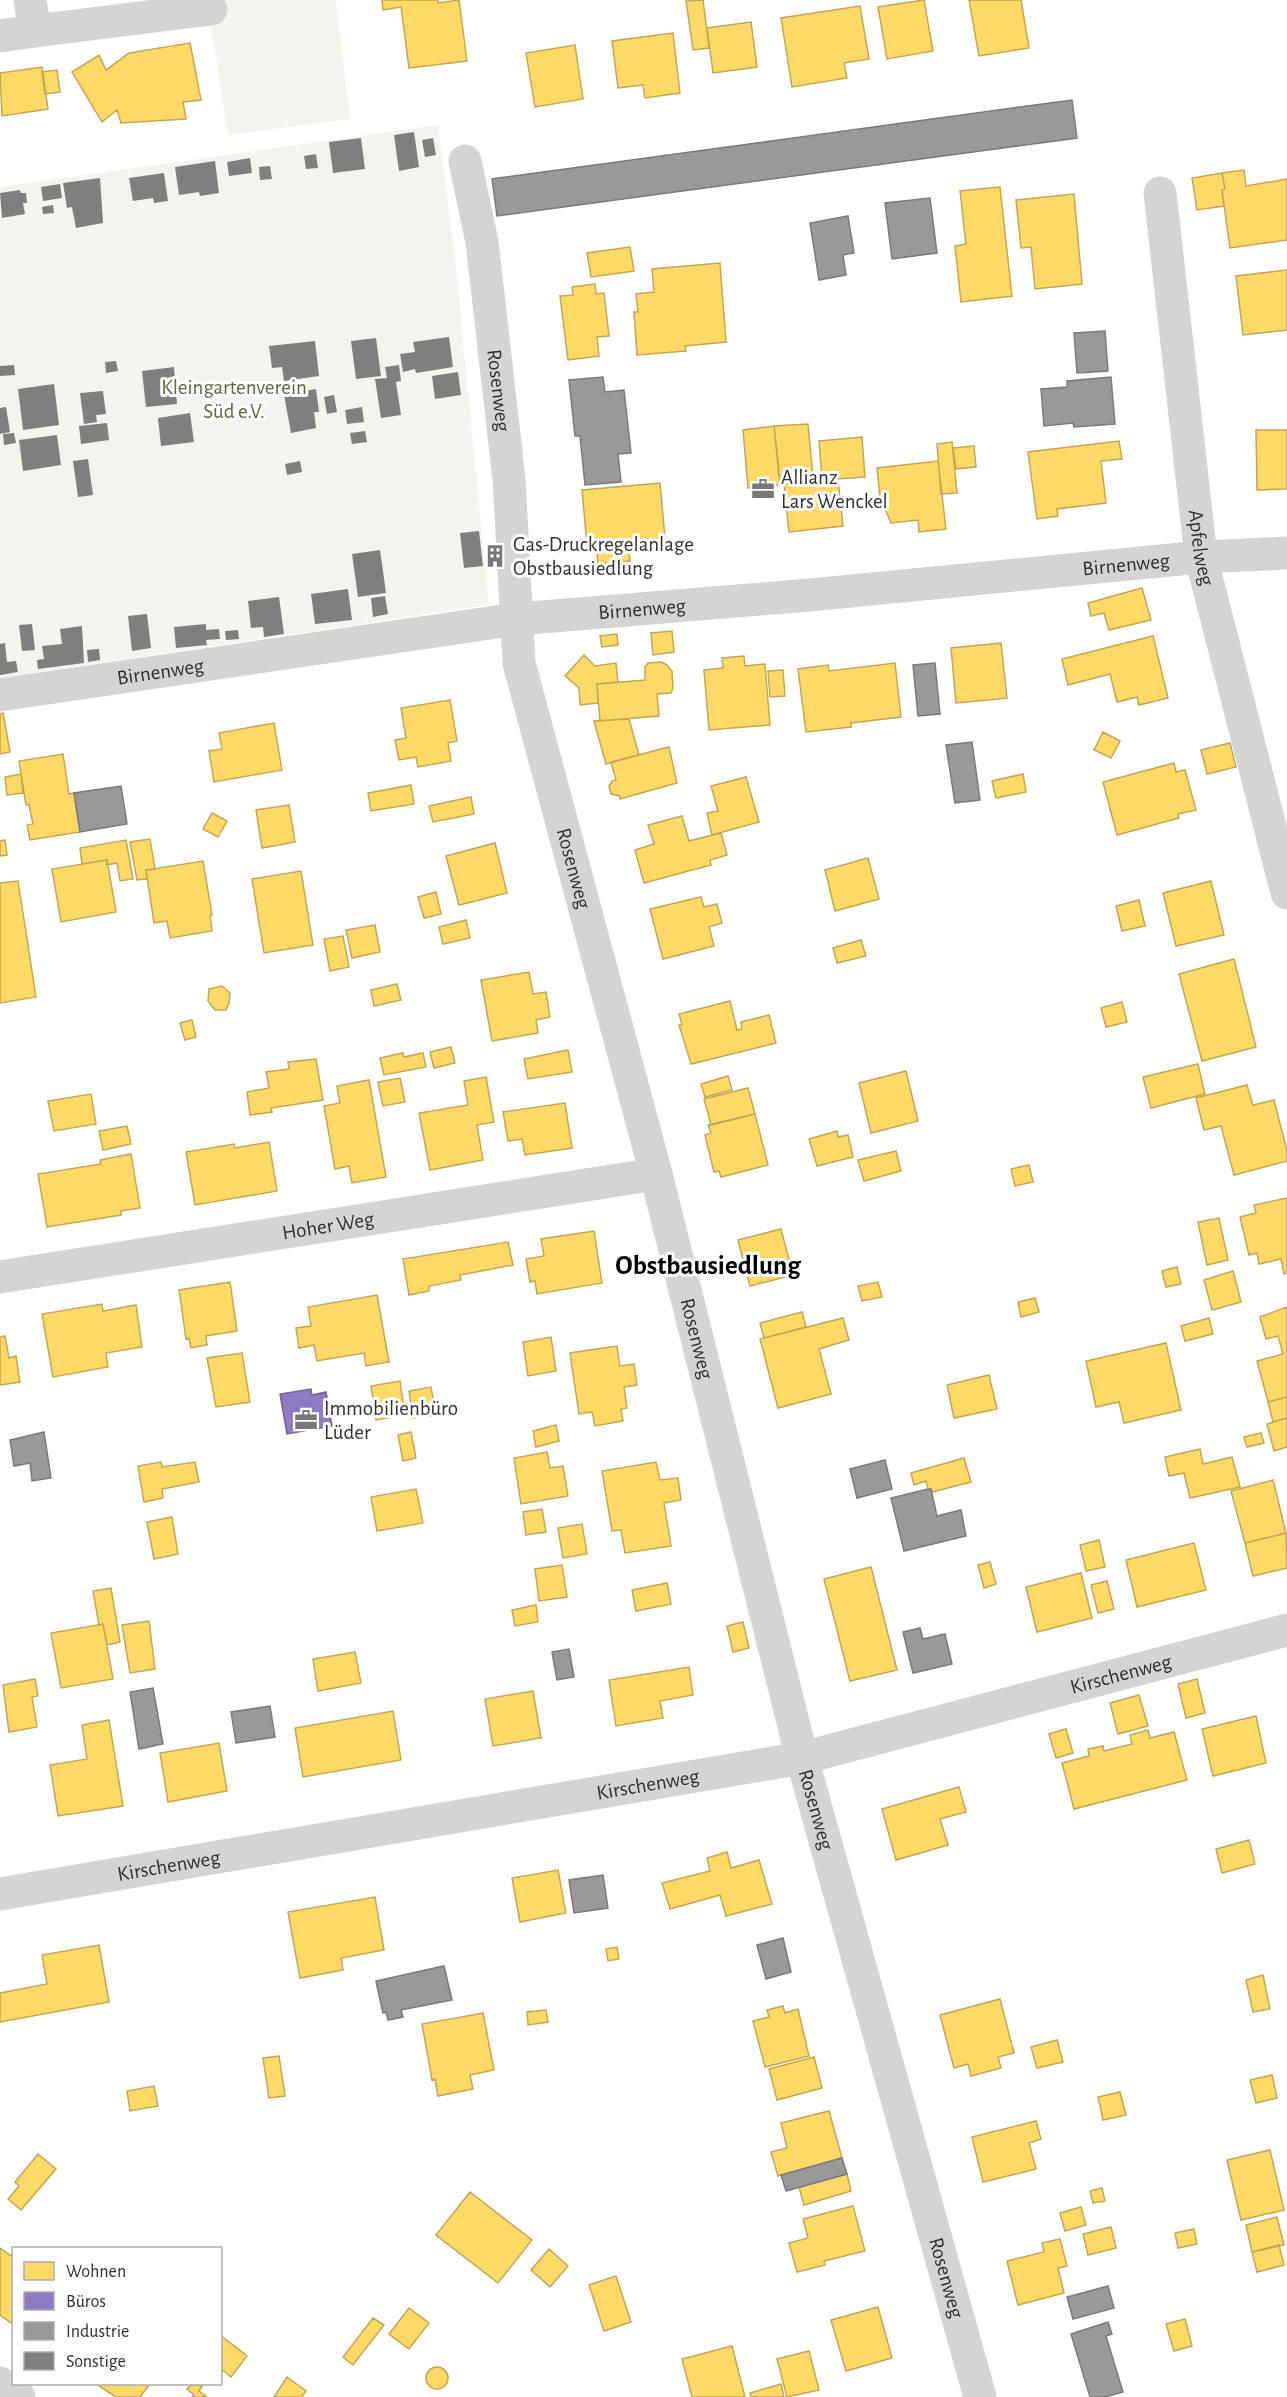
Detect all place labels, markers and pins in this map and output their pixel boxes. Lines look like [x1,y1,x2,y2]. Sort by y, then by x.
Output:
place label: Allianz Lars Wenckel [781,467,888,512]
office icon: Allianz Lars Wenckel [750,476,776,502]
place label: Gas-Druckregelanlage Obstbausiedlung [513,534,694,579]
building icon: Gas-Druckregelanlage Obstbausiedlung [482,543,508,569]
place label: Immobilienbüro Lüder [324,1398,458,1443]
office icon: Immobilienbüro Lüder [293,1407,319,1433]

